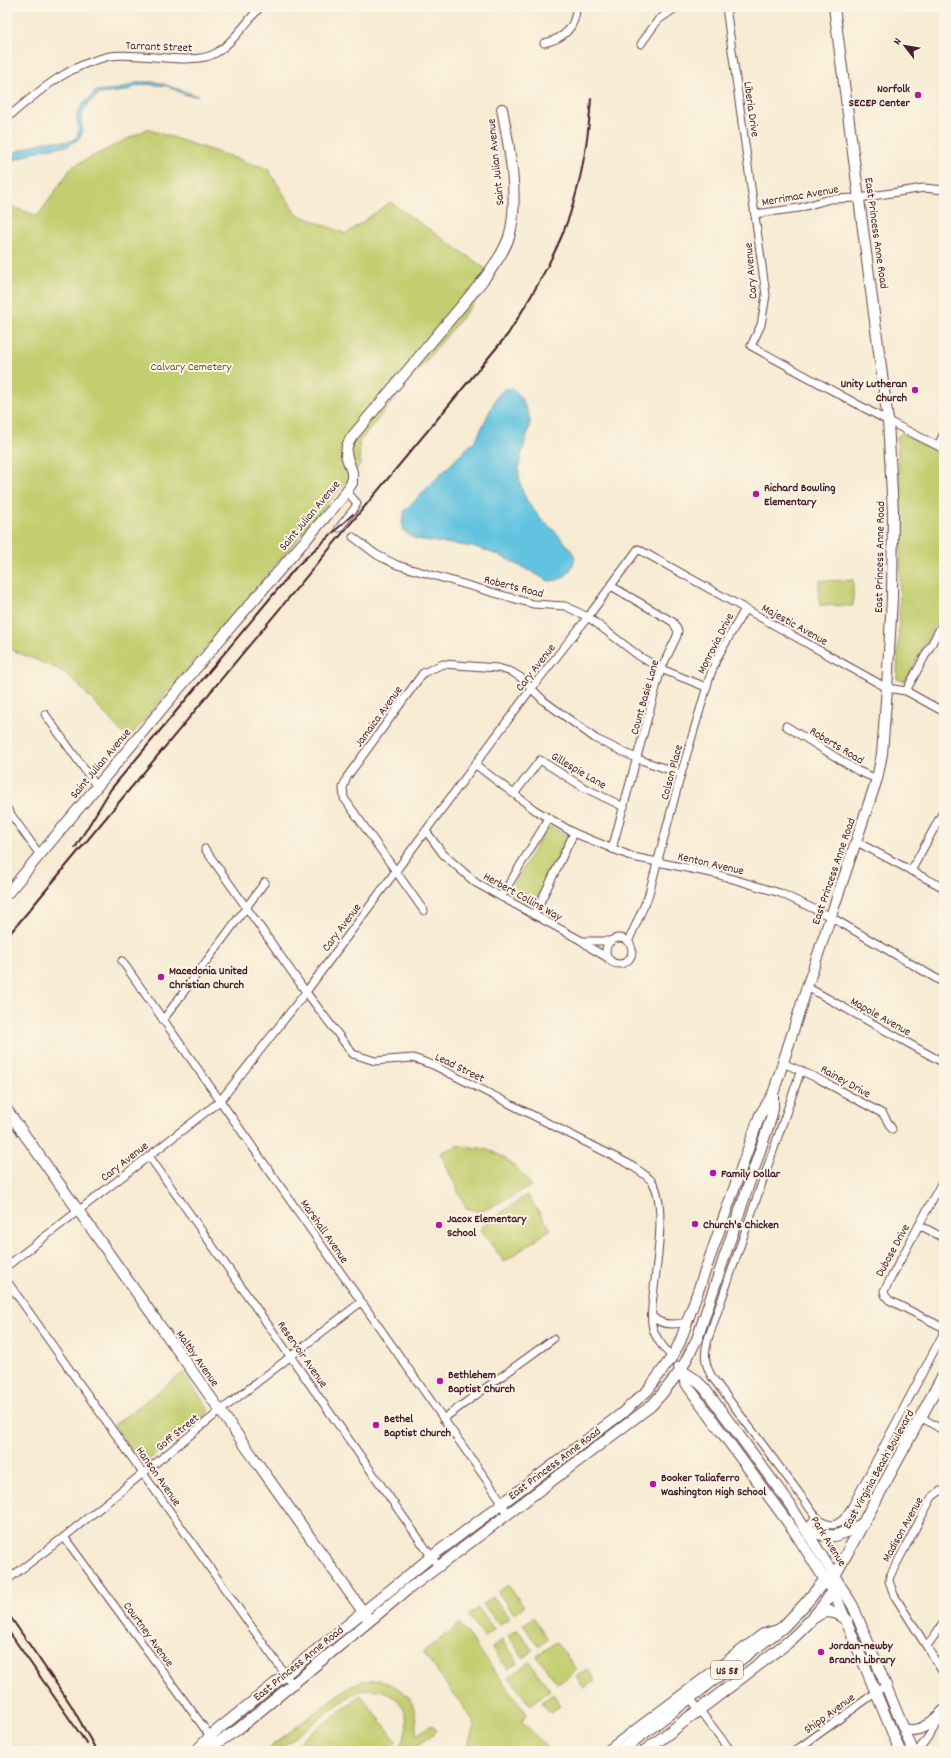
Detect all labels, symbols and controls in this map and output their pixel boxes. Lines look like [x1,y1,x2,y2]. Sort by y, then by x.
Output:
north arrow [885,26,925,66]
text: N [890,35,907,48]
street label: Tarrant Street [125,38,193,57]
street label: Liberia Drive [738,80,763,138]
place label: Norfolk SECEP Center [849,81,911,112]
marker: Norfolk SECEP Center [913,90,923,100]
street label: Saint Julian Avenue [483,118,510,206]
street label: East Princess Anne Road [859,177,892,290]
street label: Merrimac Avenue [761,181,840,212]
street label: Cary Avenue [741,242,762,300]
park label: Calvary Cemetery [151,359,233,376]
place label: Unity Lutheran Church [841,376,907,407]
marker: Unity Lutheran Church [910,385,920,395]
street label: Saint Julian Avenue [276,477,345,555]
place label: Richard Bowling Elementary [764,480,835,511]
marker: Richard Bowling Elementary [751,489,761,499]
street label: East Princess Anne Road [871,501,890,613]
street label: Roberts Road [482,572,545,603]
street label: Majestic Avenue [758,600,830,650]
street label: Monrovia Drive [694,610,739,677]
street label: Cary Avenue [512,640,560,695]
street label: Count Basie Lane [627,658,664,737]
street label: Jamaica Avenue [351,683,407,751]
street label: Roberts Road [806,723,867,769]
street label: Saint Julian Avenue [67,725,136,803]
street label: Colson Place [657,743,688,802]
street label: Gillespie Lane [547,749,609,794]
street label: East Princess Anne Road [808,816,861,927]
street label: Kenton Avenue [676,849,745,880]
street label: Herbert Collins Way [480,869,566,927]
street label: Cary Avenue [318,900,366,956]
place label: Macedonia United Christian Church [169,963,248,994]
marker: Macedonia United Christian Church [156,972,166,982]
street label: Mapole Avenue [847,994,914,1041]
street label: Lead Street [432,1049,488,1088]
street label: Rainey Drive [817,1061,874,1103]
street label: Cary Avenue [97,1138,152,1186]
place label: Family Dollar [721,1166,781,1183]
marker: Family Dollar [708,1168,718,1178]
street label: Marshall Avenue [295,1196,352,1267]
place label: Jacox Elementary School [447,1211,528,1242]
place label: Church's Chicken [703,1217,779,1234]
marker: Church's Chicken [690,1219,700,1229]
marker: Jacox Elementary School [434,1220,444,1230]
street label: Dubose Drive [872,1221,915,1280]
street label: Reservoir Avenue [272,1318,331,1392]
street label: Maltby Avenue [171,1327,223,1391]
place label: Bethlehem Baptist Church [448,1367,516,1398]
marker: Bethlehem Baptist Church [435,1376,445,1386]
street label: East Virginia Beach Boulevard [839,1407,919,1532]
street label: Goff Street [153,1410,204,1456]
place label: Bethel Baptist Church [384,1411,452,1442]
marker: Bethel Baptist Church [371,1420,381,1430]
street label: East Princess Anne Road [505,1424,605,1505]
street label: Hanson Avenue [131,1444,184,1510]
place label: Booker Taliaferro Washington High School [661,1470,766,1501]
marker: Booker Taliaferro Washington High School [648,1479,658,1489]
street label: Madison Avenue [878,1494,928,1565]
street label: Park Avenue [806,1514,850,1570]
street label: Courtney Avenue [118,1599,177,1671]
street label: East Princess Anne Road [250,1622,348,1706]
place label: Jordan-newby Branch Library [829,1638,896,1669]
marker: Jordan-newby Branch Library [816,1647,826,1657]
road number: US 58 [711,1661,743,1679]
street label: Shipp Avenue [801,1690,859,1739]

